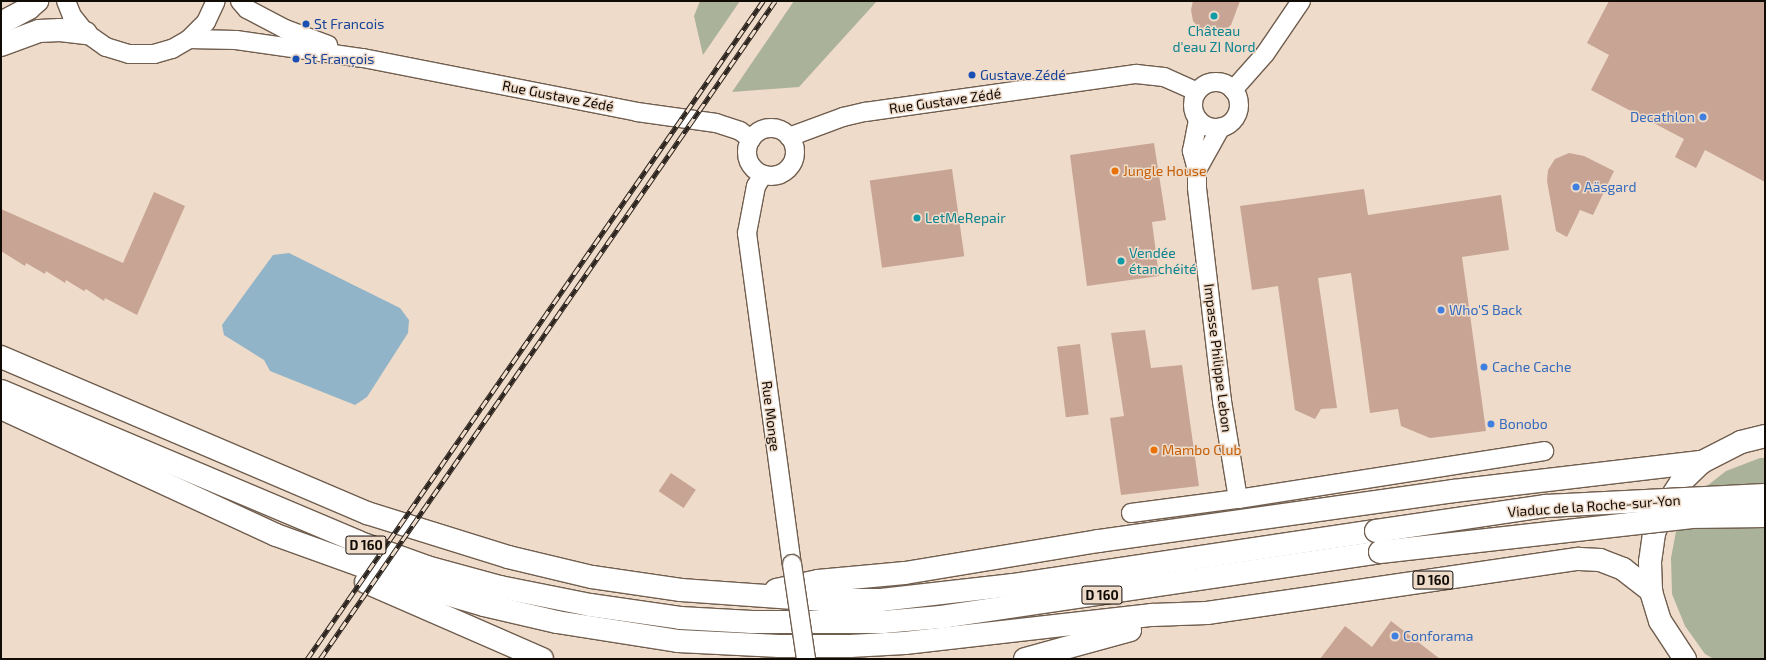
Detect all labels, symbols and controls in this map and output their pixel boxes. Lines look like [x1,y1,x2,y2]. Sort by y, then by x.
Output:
marker: Château d'eau ZI Nord [1209,11,1219,21]
place label: St Francois [314,16,384,32]
marker: St Francois [301,19,311,29]
place label: Château d'eau ZI Nord [1172,23,1256,56]
place label: St François [304,51,374,67]
marker: St François [291,54,301,64]
place label: Gustave Zédé [980,67,1066,83]
marker: Gustave Zédé [967,70,977,80]
street label: Rue Gustave Zédé [501,77,615,115]
street label: Rue Gustave Zédé [888,85,1002,117]
place label: Decathlon [1630,109,1695,125]
marker: Decathlon [1698,112,1708,122]
place label: Jungle House [1123,163,1206,179]
marker: Jungle House [1110,166,1120,176]
place label: Aäsgard [1584,179,1636,195]
marker: Aäsgard [1571,182,1581,192]
place label: LetMeRepair [925,210,1006,226]
marker: LetMeRepair [912,213,922,223]
place label: Vendée étanchéité [1129,245,1196,278]
marker: Vendée étanchéité [1116,256,1126,266]
street label: Impasse Philippe Lebon [1201,283,1235,433]
place label: Who'S Back [1449,302,1522,318]
marker: Who'S Back [1436,305,1446,315]
place label: Cache Cache [1492,359,1571,375]
marker: Cache Cache [1479,362,1489,372]
street label: Rue Monge [758,380,784,452]
place label: Bonobo [1499,416,1548,432]
marker: Bonobo [1486,419,1496,429]
place label: Mambo Club [1162,442,1241,458]
marker: Mambo Club [1149,445,1159,455]
street label: Viaduc de la Roche-sur-Yon [1507,492,1681,520]
road number: D 160 [345,534,387,556]
road number: D 160 [1412,569,1454,591]
road number: D 160 [1081,584,1123,606]
place label: Conforama [1403,628,1473,644]
marker: Conforama [1390,631,1400,641]

